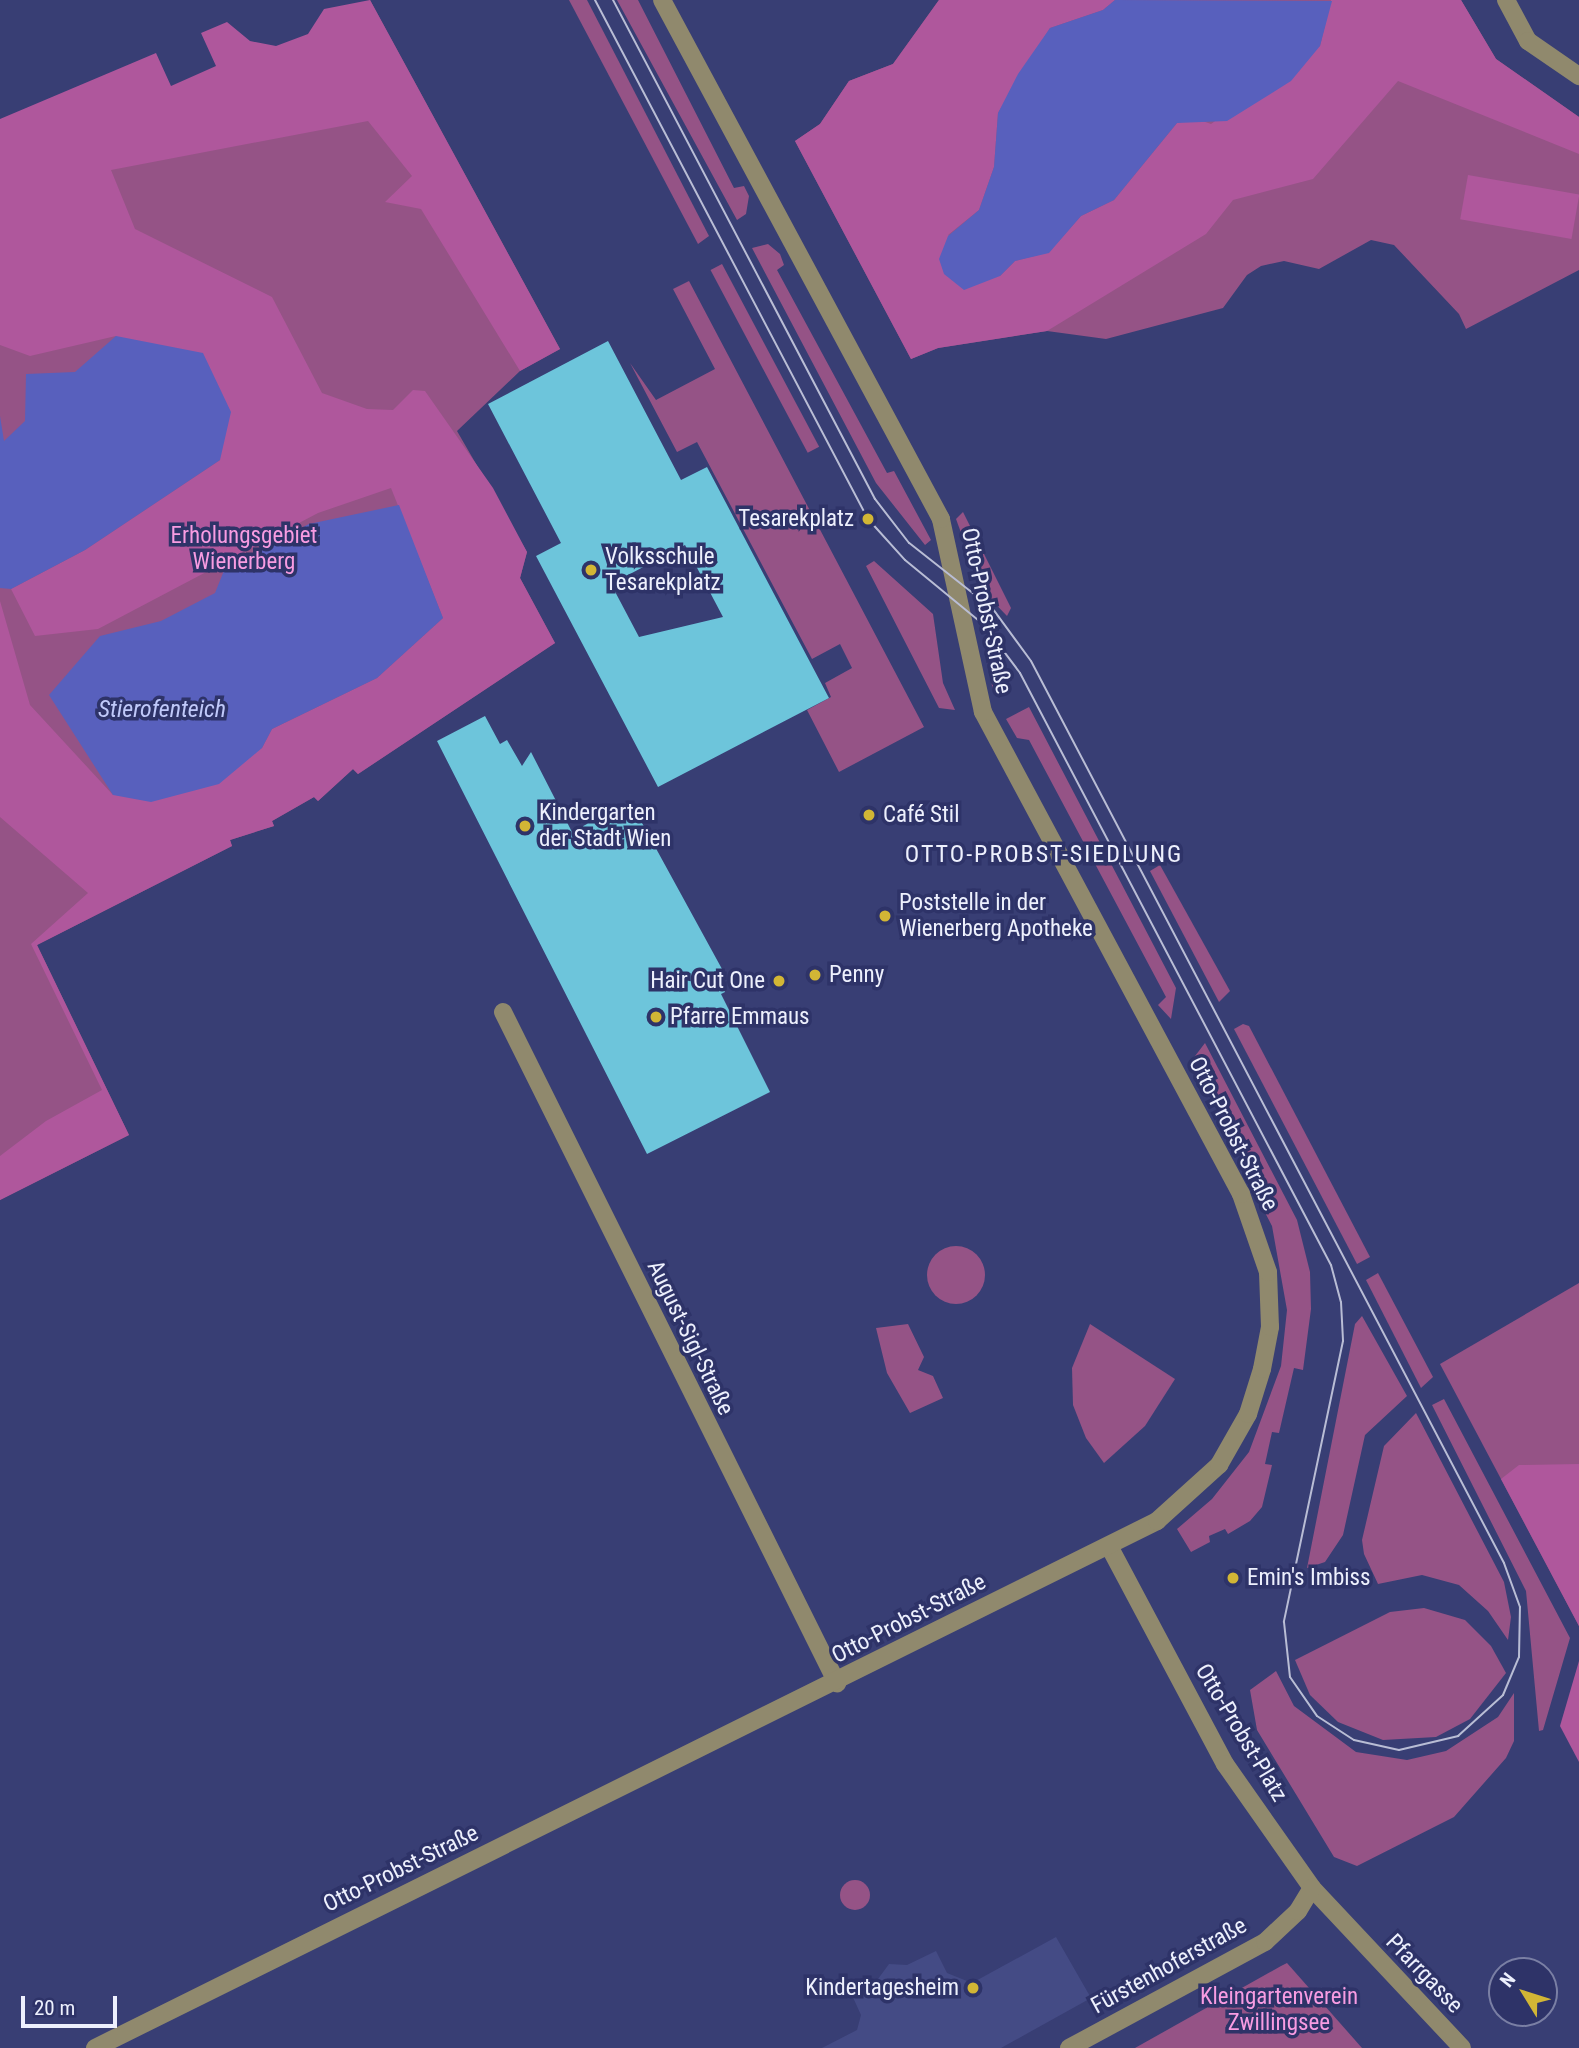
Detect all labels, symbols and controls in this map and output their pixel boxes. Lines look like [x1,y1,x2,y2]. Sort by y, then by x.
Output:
place label: Tesarekplatz [738,505,854,533]
marker: Tesarekplatz [860,511,876,527]
park label: Erholungsgebiet Wienerberg [171,522,317,576]
street label: Otto-Probst-Straße [955,525,1017,697]
place label: Volksschule Tesarekplatz [605,543,721,597]
marker: Volksschule Tesarekplatz [583,562,599,578]
water label: Stierofenteich [98,696,226,724]
place label: Kindergarten der Stadt Wien [539,799,671,853]
place label: Café Stil [883,801,959,829]
marker: Café Stil [861,807,877,823]
marker: Kindergarten der Stadt Wien [517,818,533,834]
district label: OTTO-PROBST-SIEDLUNG [907,841,1181,869]
place label: Poststelle in der Wienerberg Apotheke [899,889,1093,943]
marker: Poststelle in der Wienerberg Apotheke [877,908,893,924]
place label: Penny [829,961,884,989]
place label: Hair Cut One [650,967,765,995]
marker: Penny [807,967,823,983]
marker: Hair Cut One [771,973,787,989]
place label: Pfarre Emmaus [670,1003,810,1031]
marker: Pfarre Emmaus [648,1009,664,1025]
street label: Otto-Probst-Straße [1182,1052,1284,1216]
street label: August-Sigl-Straße [641,1256,739,1420]
place label: Emin's Imbiss [1247,1564,1371,1592]
street label: Otto-Probst-Straße [827,1568,991,1670]
marker: Emin's Imbiss [1225,1570,1241,1586]
street label: Otto-Probst-Platz [1189,1659,1293,1807]
street label: Otto-Probst-Straße [319,1820,483,1918]
street label: Fürstenhoferstraße [1087,1912,1251,2020]
street label: Pfarrgasse [1380,1929,1468,2019]
north arrow [1488,1957,1558,2027]
text: N [1495,1968,1520,1992]
place label: Kindertagesheim [805,1974,959,2002]
marker: Kindertagesheim [965,1980,981,1996]
scale bar [24,1982,121,2026]
park label: Kleingartenverein Zwillingsee [1200,1983,1358,2037]
text: 20 m [34,1996,75,2020]

